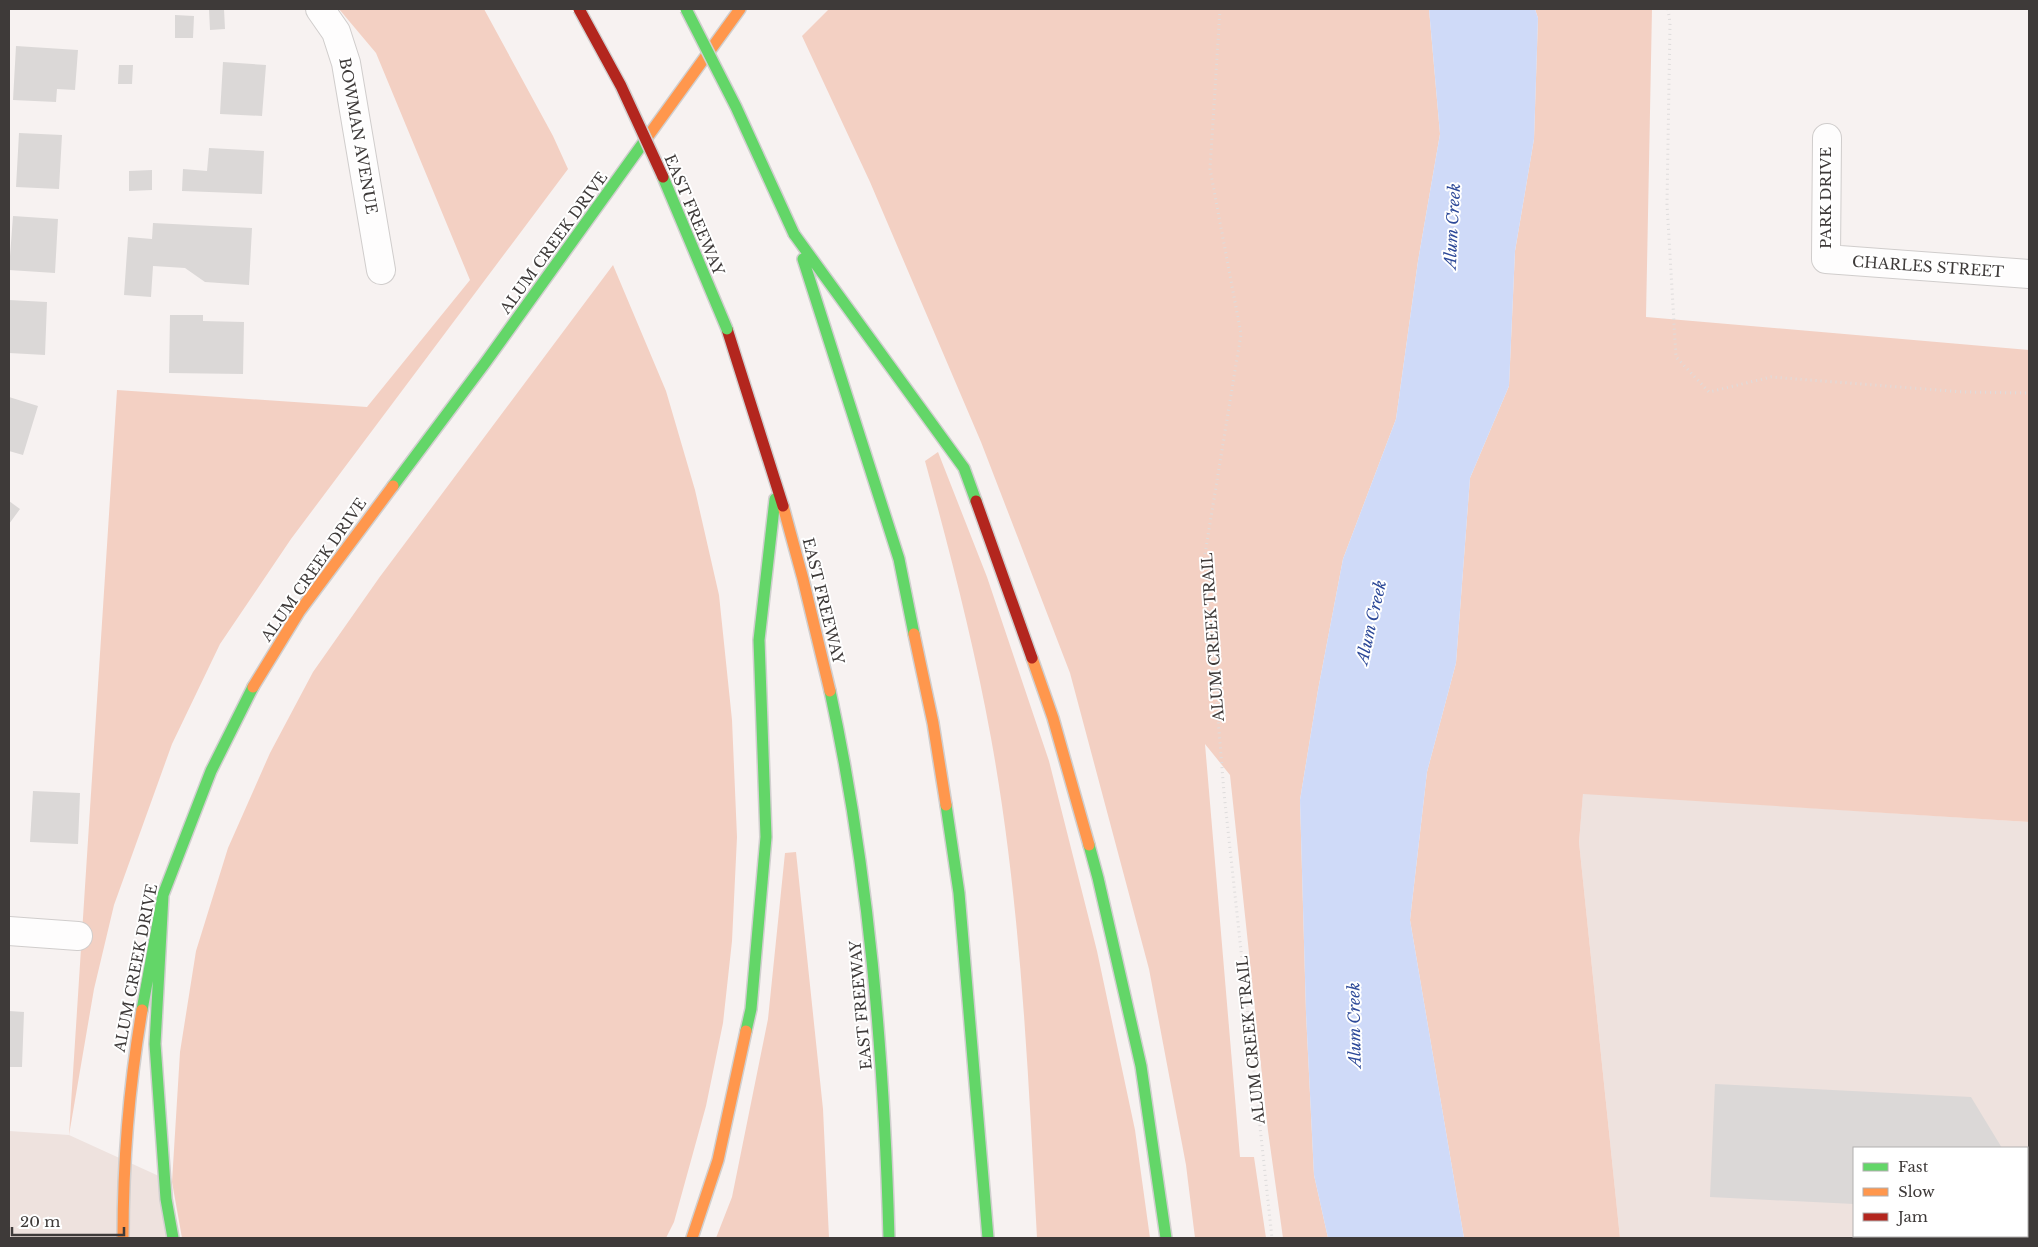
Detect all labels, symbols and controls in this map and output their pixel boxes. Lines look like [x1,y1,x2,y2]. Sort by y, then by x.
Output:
street label: BOWMAN AVENUE [335,56,382,216]
street label: PARK DRIVE [1816,147,1835,249]
street label: EAST FREEWAY [660,151,729,279]
street label: ALUM CREEK DRIVE [495,168,612,318]
water label: Alum Creek [1440,183,1464,271]
street label: CHARLES STREET [1851,252,2005,281]
street label: ALUM CREEK DRIVE [256,494,370,646]
street label: EAST FREEWAY [799,536,849,667]
street label: ALUM CREEK TRAIL [1197,552,1228,723]
water label: Alum Creek [1351,578,1390,668]
street label: ALUM CREEK DRIVE [110,882,161,1055]
street label: EAST FREEWAY [845,939,876,1070]
street label: ALUM CREEK TRAIL [1232,955,1269,1126]
water label: Alum Creek [1343,982,1365,1070]
legend [1853,1147,2028,1237]
text: Fast [1898,1157,1929,1176]
text: Slow [1898,1182,1935,1201]
scale bar [12,1204,125,1236]
text: Jam [1896,1207,1928,1226]
text: 20 m [20,1212,60,1231]

